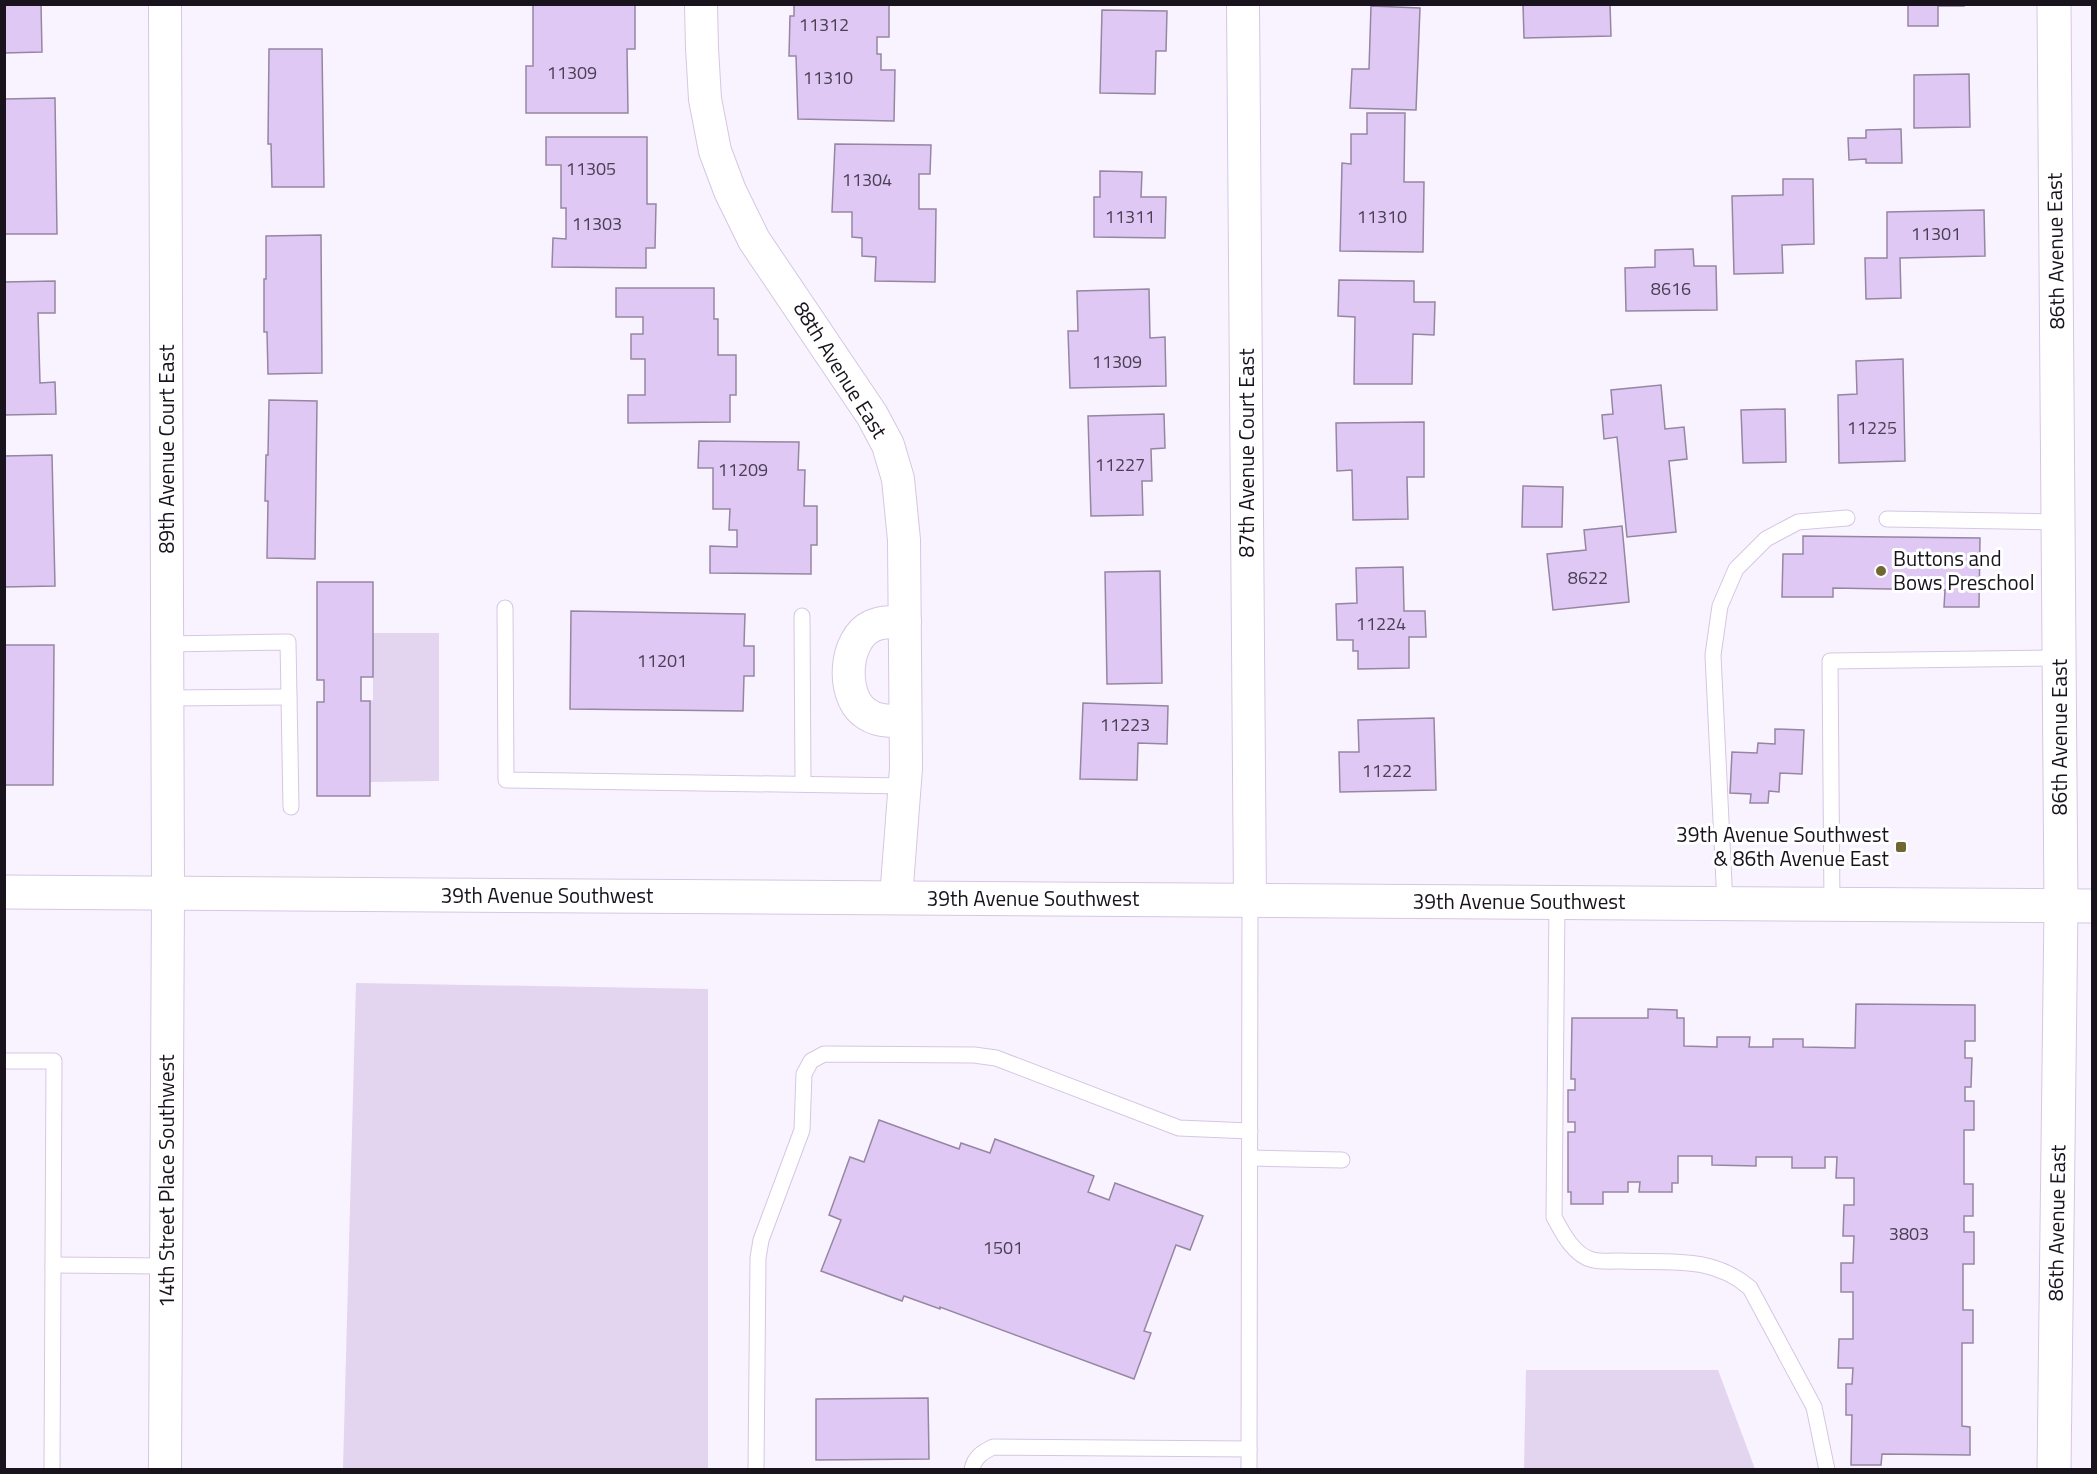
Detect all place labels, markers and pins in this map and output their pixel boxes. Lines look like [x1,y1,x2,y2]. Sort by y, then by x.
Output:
place label: Buttons and Bows Preschool [1893,542,2035,598]
marker: Buttons and Bows Preschool [1874,564,1888,578]
place label: 39th Avenue Southwest & 86th Avenue East [1676,818,1890,874]
marker: 39th Avenue Southwest & 86th Avenue East [1894,840,1908,854]

